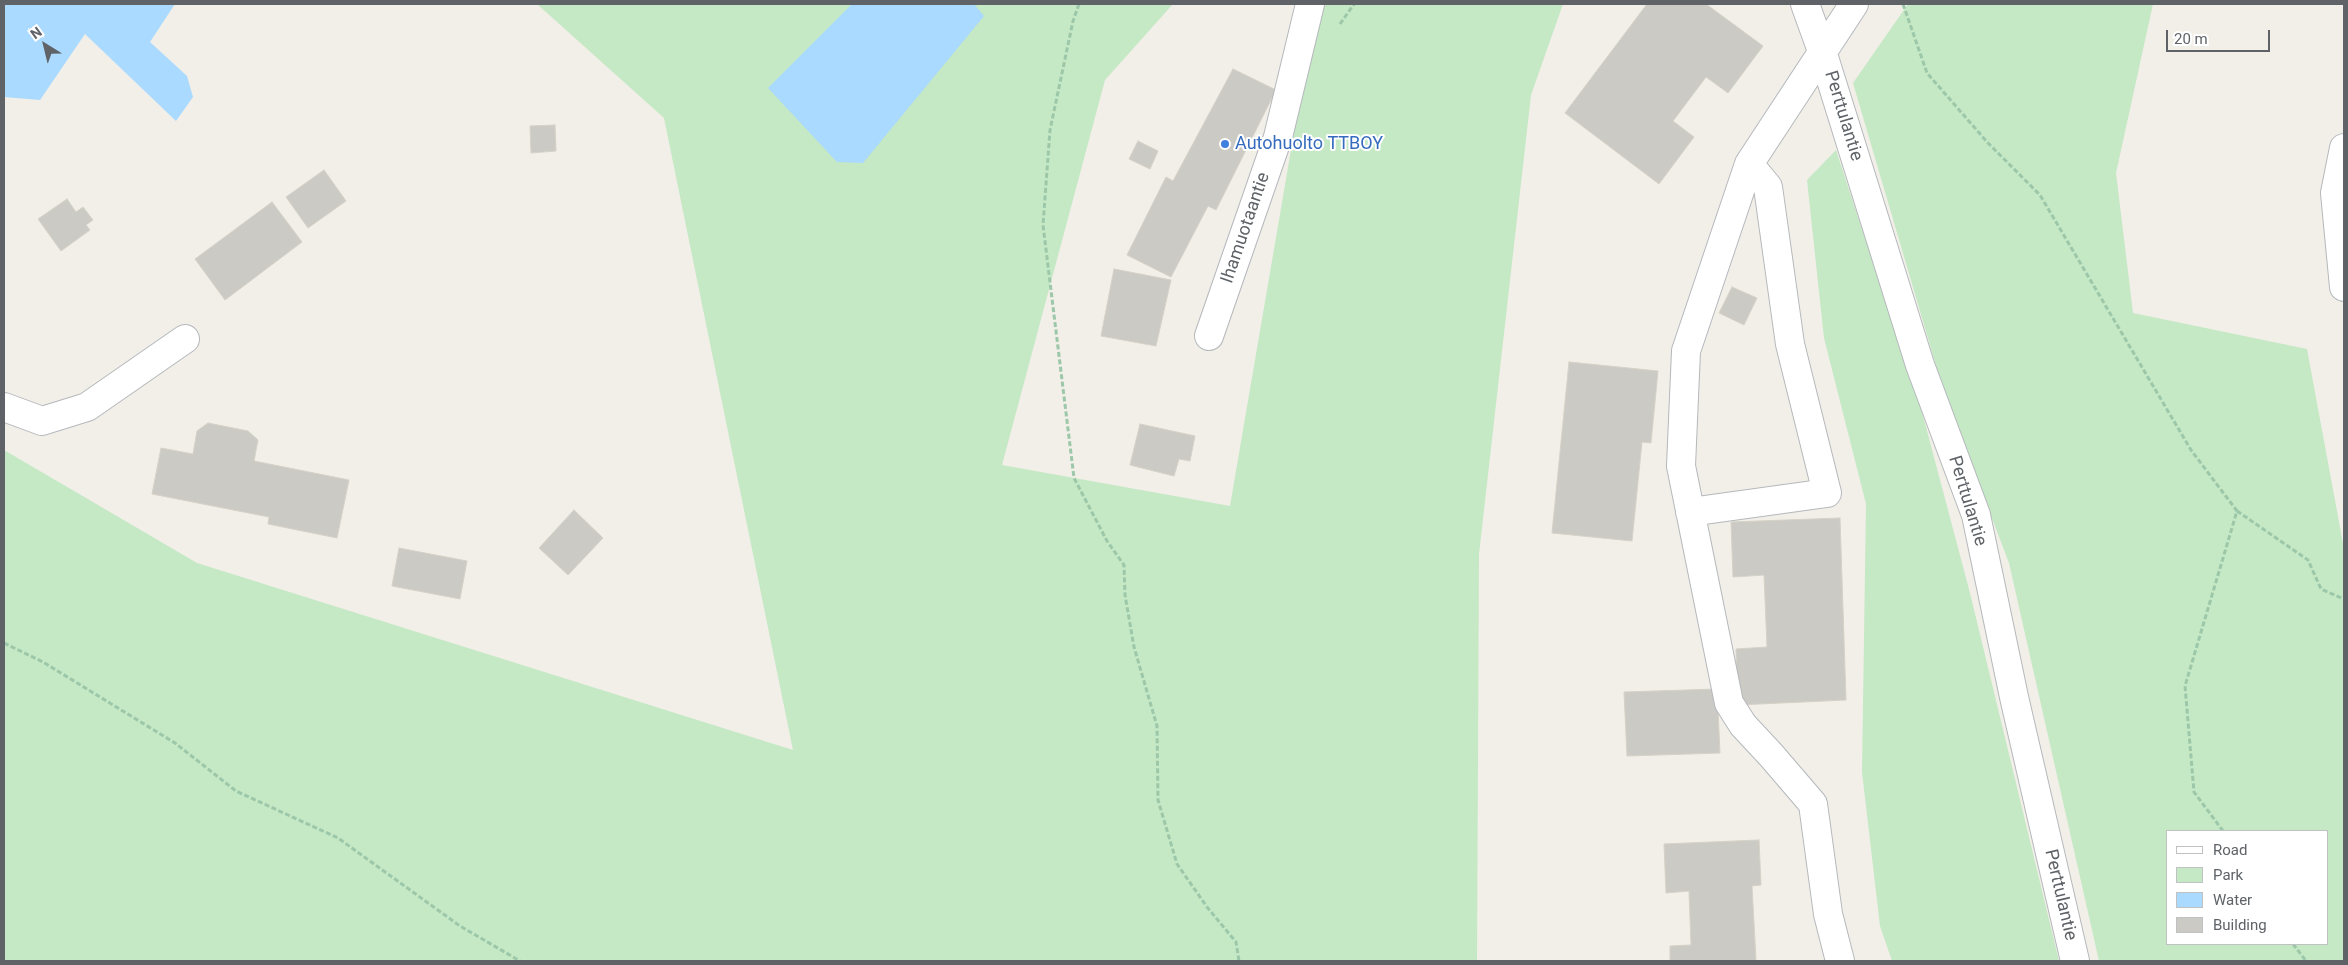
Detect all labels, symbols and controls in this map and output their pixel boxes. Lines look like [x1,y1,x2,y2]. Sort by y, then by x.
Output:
north arrow [20,20,70,70]
scale bar [2168,20,2272,52]
text: N [27,23,45,42]
text: 20 m [2174,30,2208,48]
street label: Perttulantie [1819,68,1867,164]
place label: Autohuolto TTBOY [1235,133,1383,155]
marker: Autohuolto TTBOY [1219,138,1231,150]
street label: Ihamuotaantie [1217,170,1275,286]
street label: Perttulantie [1943,453,1991,549]
legend [2166,830,2328,945]
text: Road [2213,841,2247,859]
street label: Perttulantie [2039,847,2081,943]
text: Park [2213,866,2243,884]
text: Water [2213,891,2252,909]
text: Building [2213,916,2267,934]

